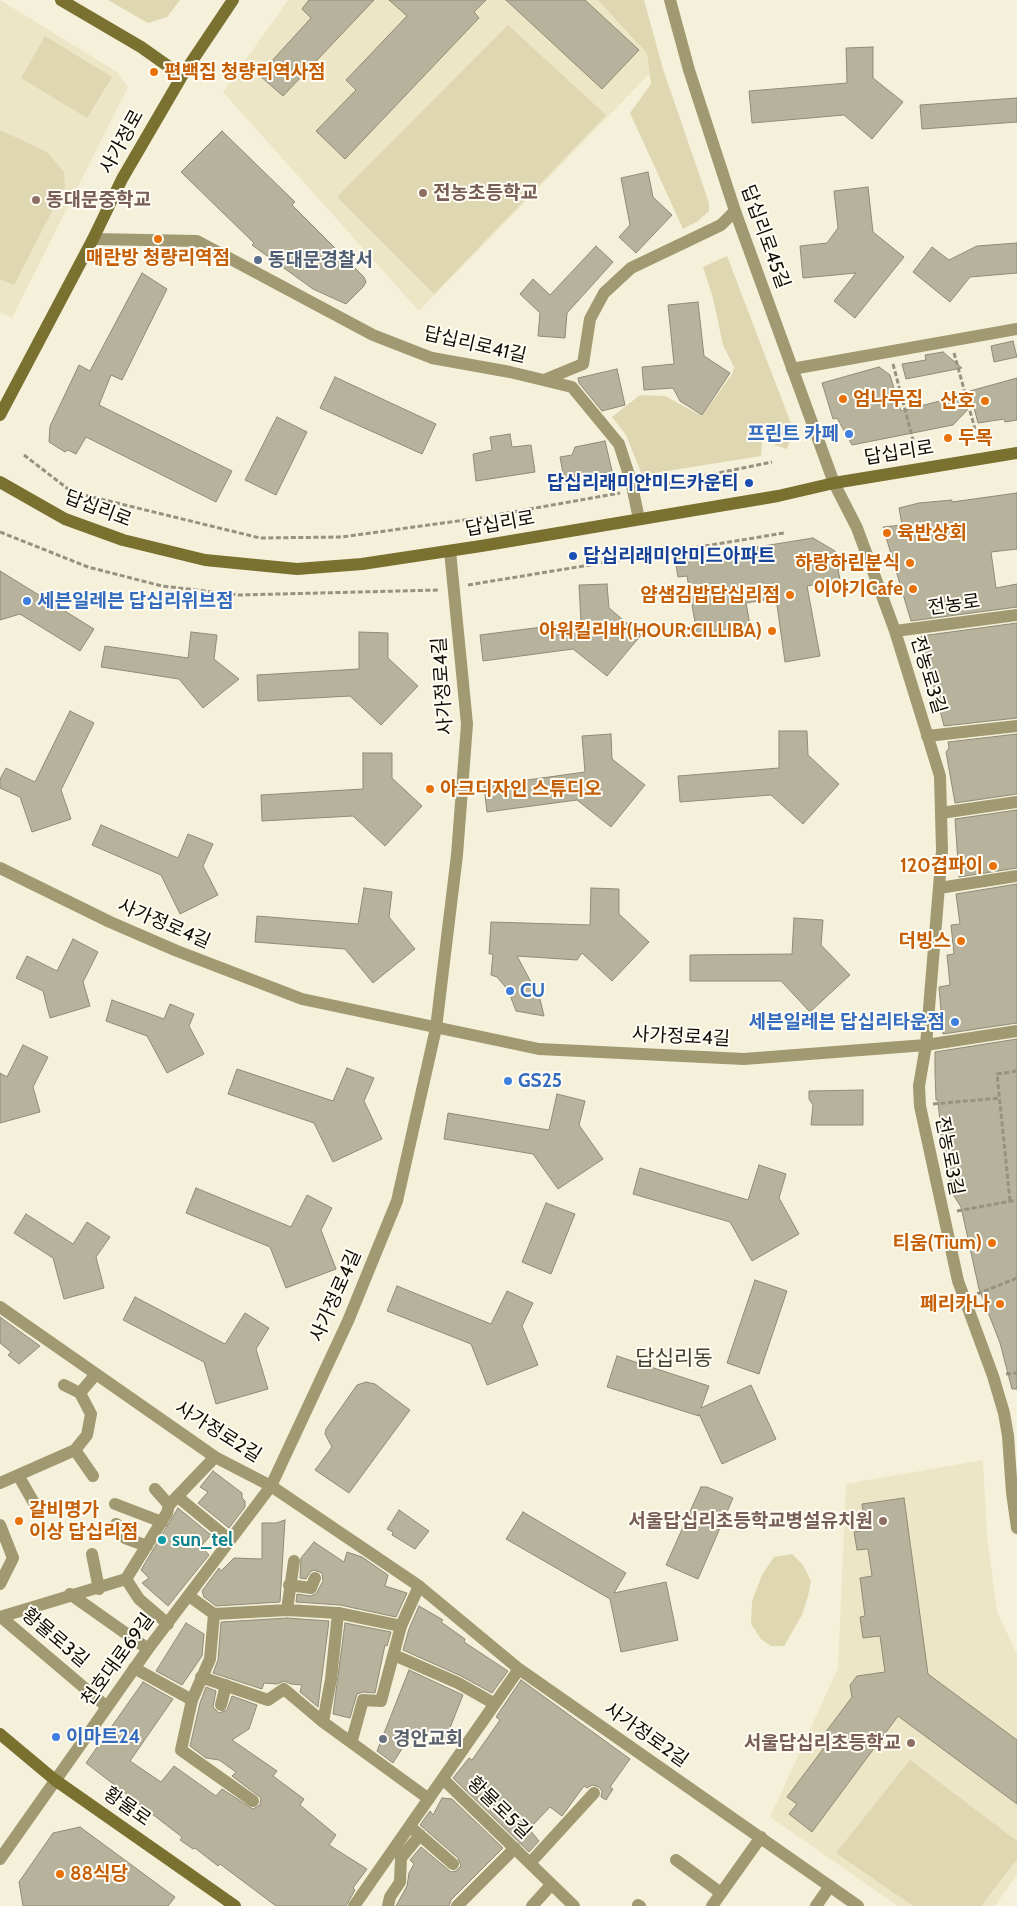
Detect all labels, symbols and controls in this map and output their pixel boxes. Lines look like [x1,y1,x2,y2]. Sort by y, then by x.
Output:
place label: 편백집 청량리역사점 [164,61,326,83]
marker: 편백집 청량리역사점 [148,66,160,78]
street label: 사가정로 [95,106,149,178]
place label: 전농초등학교 [433,182,538,204]
street label: 답십리로45길 [736,182,794,292]
marker: 전농초등학교 [417,187,429,199]
place label: 동대문중학교 [46,189,151,211]
marker: 동대문중학교 [30,194,42,206]
marker: 매란방 청량리역점 [152,233,164,245]
place label: 매란방 청량리역점 [86,247,230,269]
place label: 동대문경찰서 [268,249,373,271]
marker: 동대문경찰서 [252,254,264,266]
street label: 답십리로41길 [421,322,529,368]
place label: 엄나무집 [853,388,923,410]
place label: 산호 [940,390,975,412]
marker: 엄나무집 [837,393,849,405]
marker: 산호 [979,395,991,407]
place label: 프린트 카페 [747,423,839,445]
place label: 두목 [958,427,993,449]
marker: 프린트 카페 [843,428,855,440]
marker: 두목 [942,432,954,444]
street label: 답십리로 [863,436,935,470]
place label: 답십리래미안미드카운티 [547,472,739,494]
marker: 답십리래미안미드카운티 [743,477,755,489]
street label: 답십리로 [61,486,135,532]
street label: 답십리로 [464,507,536,541]
place label: 육반상회 [897,522,967,544]
marker: 육반상회 [881,527,893,539]
place label: 답십리래미안미드아파트 [583,545,775,567]
marker: 답십리래미안미드아파트 [567,550,579,562]
place label: 하랑하린분식 [795,552,900,574]
marker: 하랑하린분식 [904,557,916,569]
place label: 이야기Cafe [813,578,903,600]
marker: 이야기Cafe [907,583,919,595]
place label: 얌샘김밥답십리점 [640,584,780,606]
marker: 얌샘김밥답십리점 [784,589,796,601]
place label: 세븐일레븐 답십리위브점 [37,590,234,612]
street label: 전농로 [926,590,982,620]
marker: 세븐일레븐 답십리위브점 [21,595,33,607]
place label: 아워킬리바(HOUR:CILLIBA) [539,620,762,642]
marker: 아워킬리바(HOUR:CILLIBA) [766,625,778,637]
street label: 전농로3길 [905,633,951,717]
street label: 사가정로4길 [428,636,458,736]
place label: 아크디자인 스튜디오 [440,778,602,800]
marker: 아크디자인 스튜디오 [424,783,436,795]
place label: 120겹파이 [900,855,983,877]
marker: 120겹파이 [987,860,999,872]
street label: 사가정로4길 [114,894,214,954]
place label: 더빙스 [899,930,951,952]
marker: 더빙스 [955,935,967,947]
place label: CU [520,980,545,1002]
marker: CU [504,985,516,997]
place label: 세븐일레븐 답십리타운점 [748,1011,945,1033]
marker: 세븐일레븐 답십리타운점 [949,1016,961,1028]
street label: 사가정로4길 [631,1023,731,1051]
place label: GS25 [518,1070,562,1092]
marker: GS25 [502,1075,514,1087]
street label: 전농로3길 [930,1114,968,1198]
place label: 티움(Tium) [893,1232,982,1254]
marker: 티움(Tium) [986,1237,998,1249]
street label: 사가정로4길 [306,1246,366,1346]
place label: 페리카나 [920,1293,990,1315]
marker: 페리카나 [994,1298,1006,1310]
district label: 답십리동 [635,1346,713,1372]
street label: 사가정로2길 [171,1397,265,1467]
place label: 갈비명가 이상 답십리점 [29,1499,138,1543]
place label: 서울답십리초등학교병설유치원 [628,1510,873,1532]
marker: 갈비명가 이상 답십리점 [13,1515,25,1527]
marker: 서울답십리초등학교병설유치원 [877,1515,889,1527]
place label: sun_tel [172,1529,233,1551]
marker: sun_tel [156,1534,168,1546]
street label: 황물로3길 [17,1603,93,1673]
street label: 천호대로69길 [77,1609,159,1711]
street label: 사가정로2길 [600,1698,692,1772]
place label: 이마트24 [66,1726,140,1748]
place label: 경안교회 [393,1728,463,1750]
marker: 이마트24 [50,1731,62,1743]
place label: 서울답십리초등학교 [744,1732,901,1754]
marker: 경안교회 [377,1733,389,1745]
marker: 서울답십리초등학교 [905,1737,917,1749]
street label: 황물로5길 [462,1772,536,1844]
street label: 황물로 [99,1783,155,1831]
place label: 88식당 [70,1863,128,1885]
marker: 88식당 [54,1868,66,1880]

